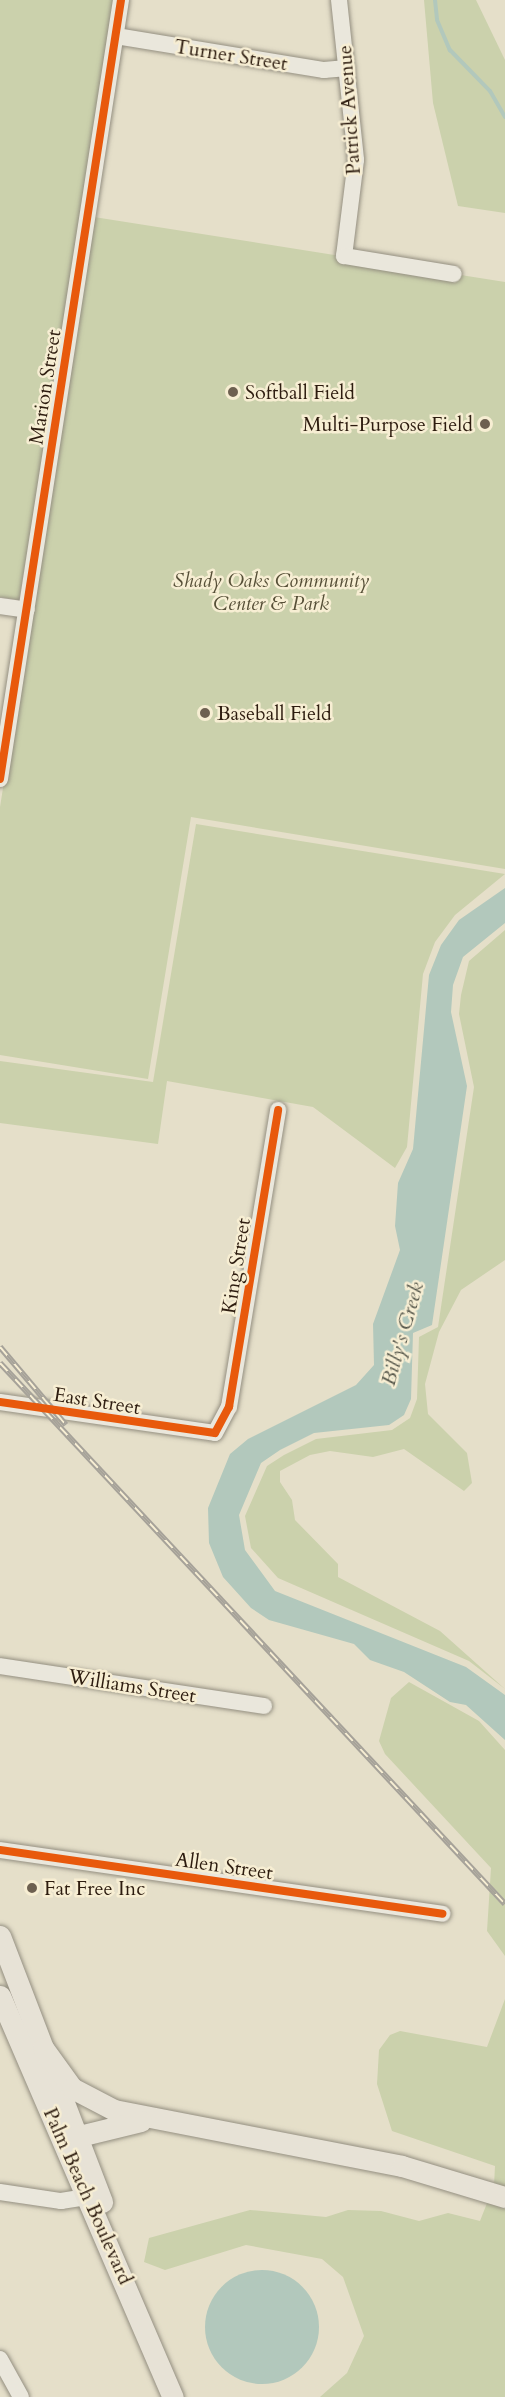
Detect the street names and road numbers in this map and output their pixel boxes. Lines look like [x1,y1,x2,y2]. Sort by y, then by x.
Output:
street label: Turner Street [173,34,289,76]
street label: Patrick Avenue [333,44,365,176]
street label: Marion Street [24,328,66,446]
street label: King Street [217,1216,255,1316]
street label: East Street [52,1382,142,1420]
street label: Williams Street [66,1664,198,1708]
street label: Allen Street [174,1847,274,1885]
street label: Palm Beach Boulevard [38,2104,138,2288]

